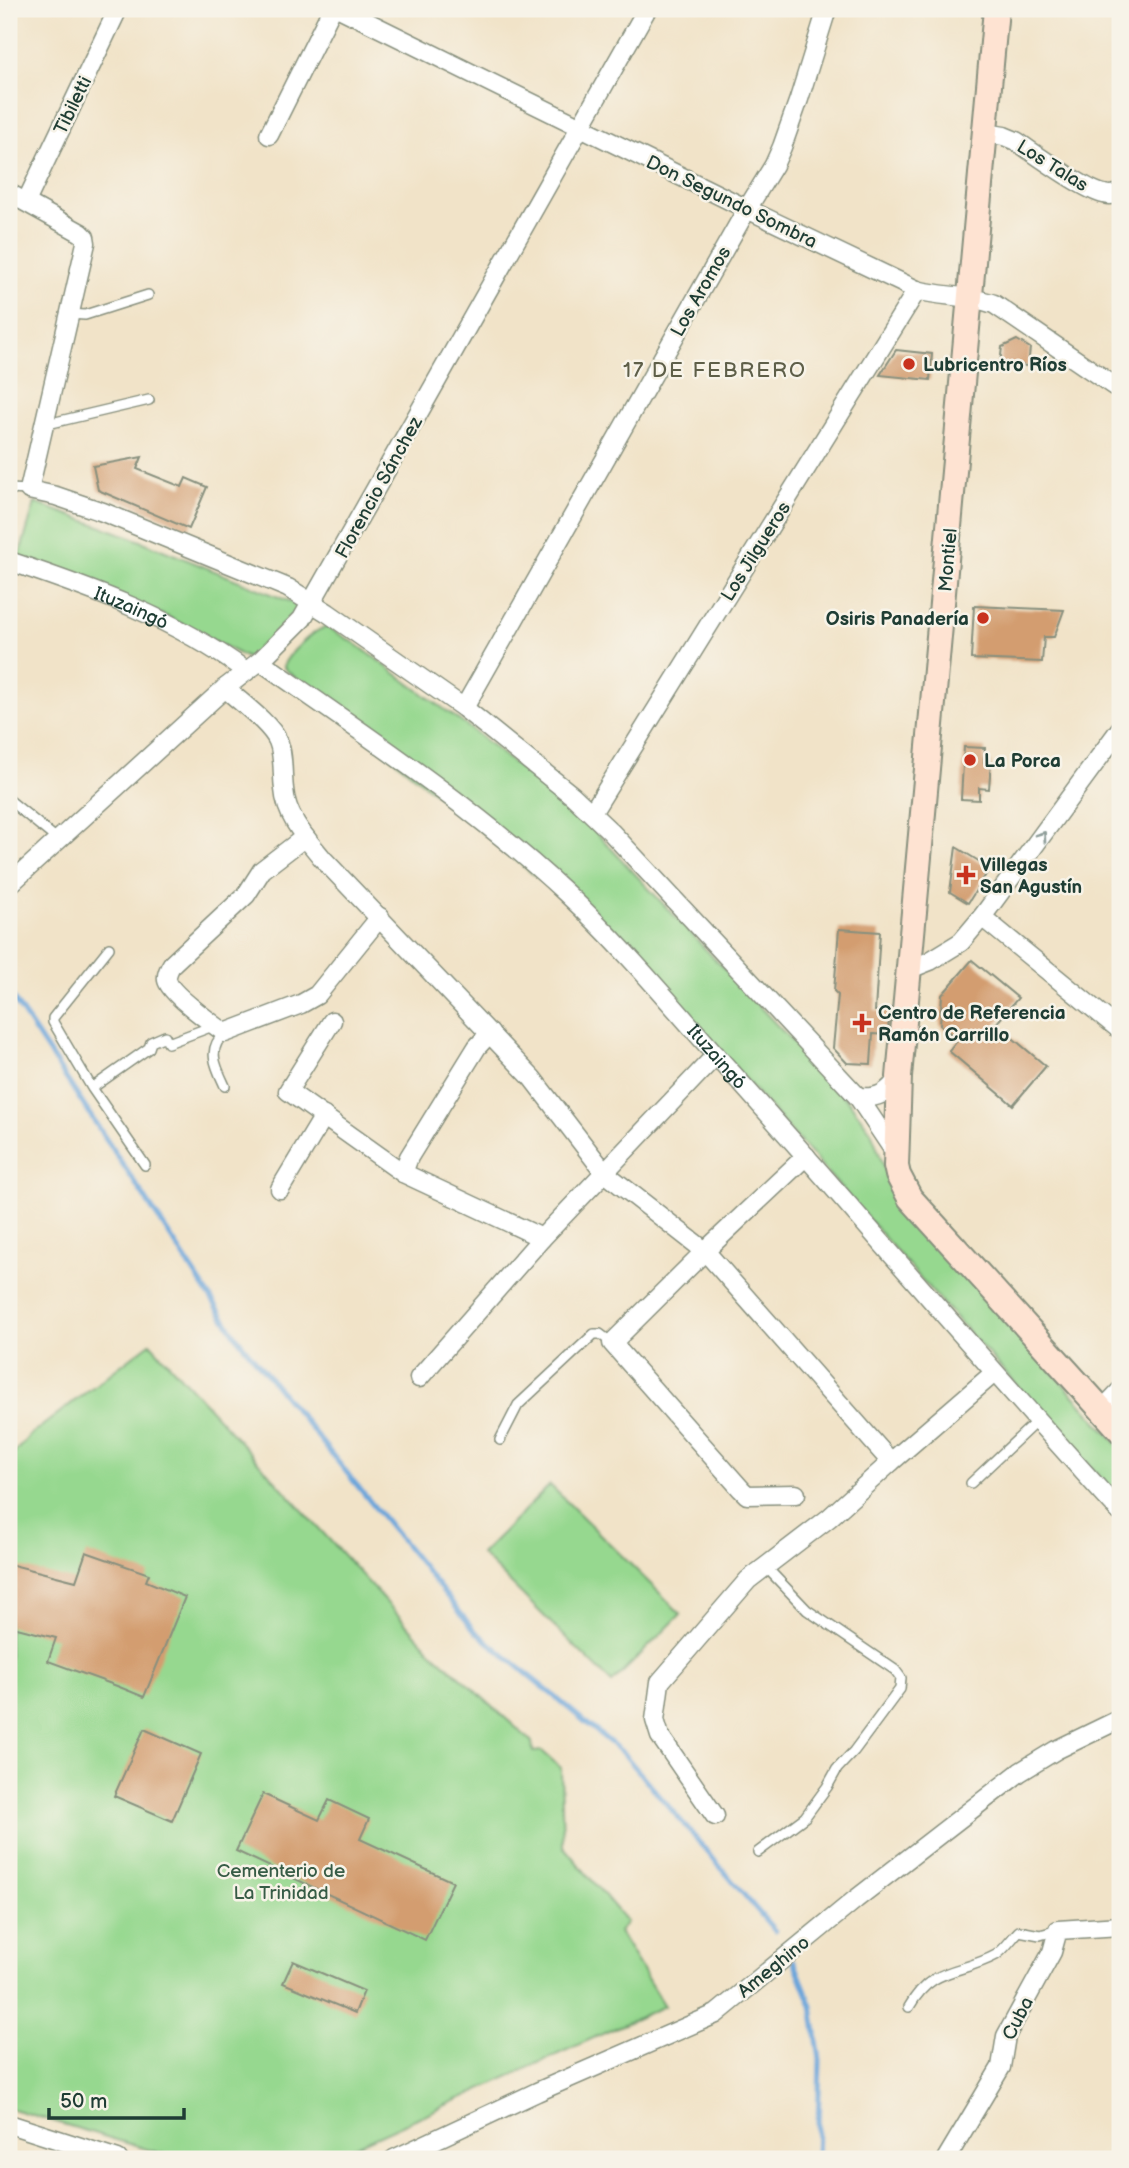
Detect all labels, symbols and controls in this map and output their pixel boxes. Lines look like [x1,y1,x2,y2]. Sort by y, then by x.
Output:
street label: Tibiletti [49,73,97,138]
street label: Los Talas [1012,135,1092,197]
street label: Don Segundo Sombra [642,151,821,254]
street label: Los Aromos [666,242,736,341]
place label: Lubricentro Ríos [923,354,1067,377]
marker: Lubricentro Ríos [901,356,917,372]
district label: 17 DE FEBRERO [623,358,807,383]
street label: Florencio Sánchez [331,412,428,563]
street label: Los Jilgueros [717,498,796,606]
street label: Montiel [934,527,963,593]
street label: Ituzaingó [91,582,172,635]
place label: Osiris Panadería [826,608,969,631]
marker: Osiris Panadería [975,610,991,626]
place label: La Porca [984,750,1061,773]
marker: La Porca [962,752,978,768]
one-way arrow [1034,831,1046,844]
place label: Villegas San Agustín [980,854,1082,899]
marker: Villegas San Agustín [958,867,974,883]
place label: Centro de Referencia Ramón Carrillo [878,1002,1066,1047]
marker: Centro de Referencia Ramón Carrillo [852,1013,872,1033]
street label: Ituzaingó [681,1020,751,1094]
park label: Cementerio de La Trinidad [217,1860,345,1905]
street label: Ameghino [733,1931,815,2003]
street label: Cuba [998,1993,1039,2044]
scale bar [49,2077,184,2121]
text: 50 m [60,2089,107,2114]

